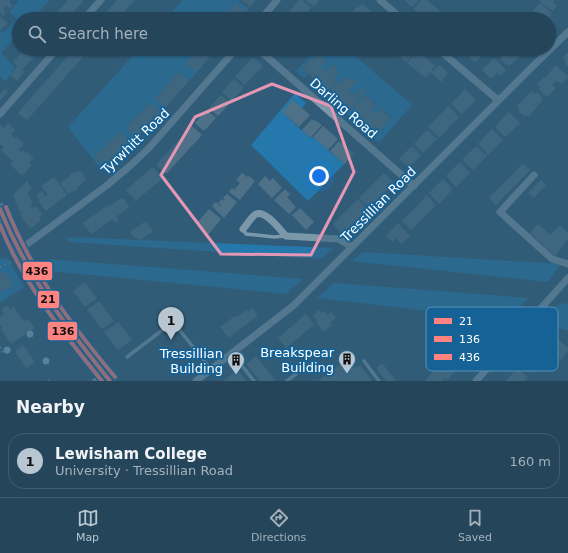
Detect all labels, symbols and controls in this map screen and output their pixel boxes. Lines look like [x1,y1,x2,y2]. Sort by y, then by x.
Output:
search box [12,12,556,56]
icon: search [26,23,48,45]
text: Search here [58,25,148,43]
street label: Darling Road [307,75,380,142]
street label: Tyrwhitt Road [98,105,172,178]
street label: Tressillian Road [337,164,419,246]
your location [309,166,329,186]
line badge: 436 [22,261,53,281]
text: 436 [26,265,49,278]
line badge: 21 [37,290,60,309]
text: 21 [40,293,56,306]
pin: 1 [158,307,184,340]
legend [426,307,558,371]
text: 21 [459,315,473,328]
line badge: 136 [47,321,78,341]
text: 136 [52,325,75,338]
text: 136 [459,333,480,346]
place label: Breakspear Building [260,345,335,375]
place label: Tressillian Building [159,346,223,376]
building icon: Breakspear Building [337,349,357,374]
building icon: Tressillian Building [226,350,246,375]
text: 436 [459,351,480,364]
text: Nearby [16,397,85,417]
text: Lewisham College [55,445,207,463]
text: 1 [25,454,35,469]
text: 160 m [509,454,551,469]
text: University · Tressillian Road [55,463,233,478]
tab: Map [76,507,99,544]
tab: Directions [251,507,306,544]
tab: Saved [458,507,492,544]

